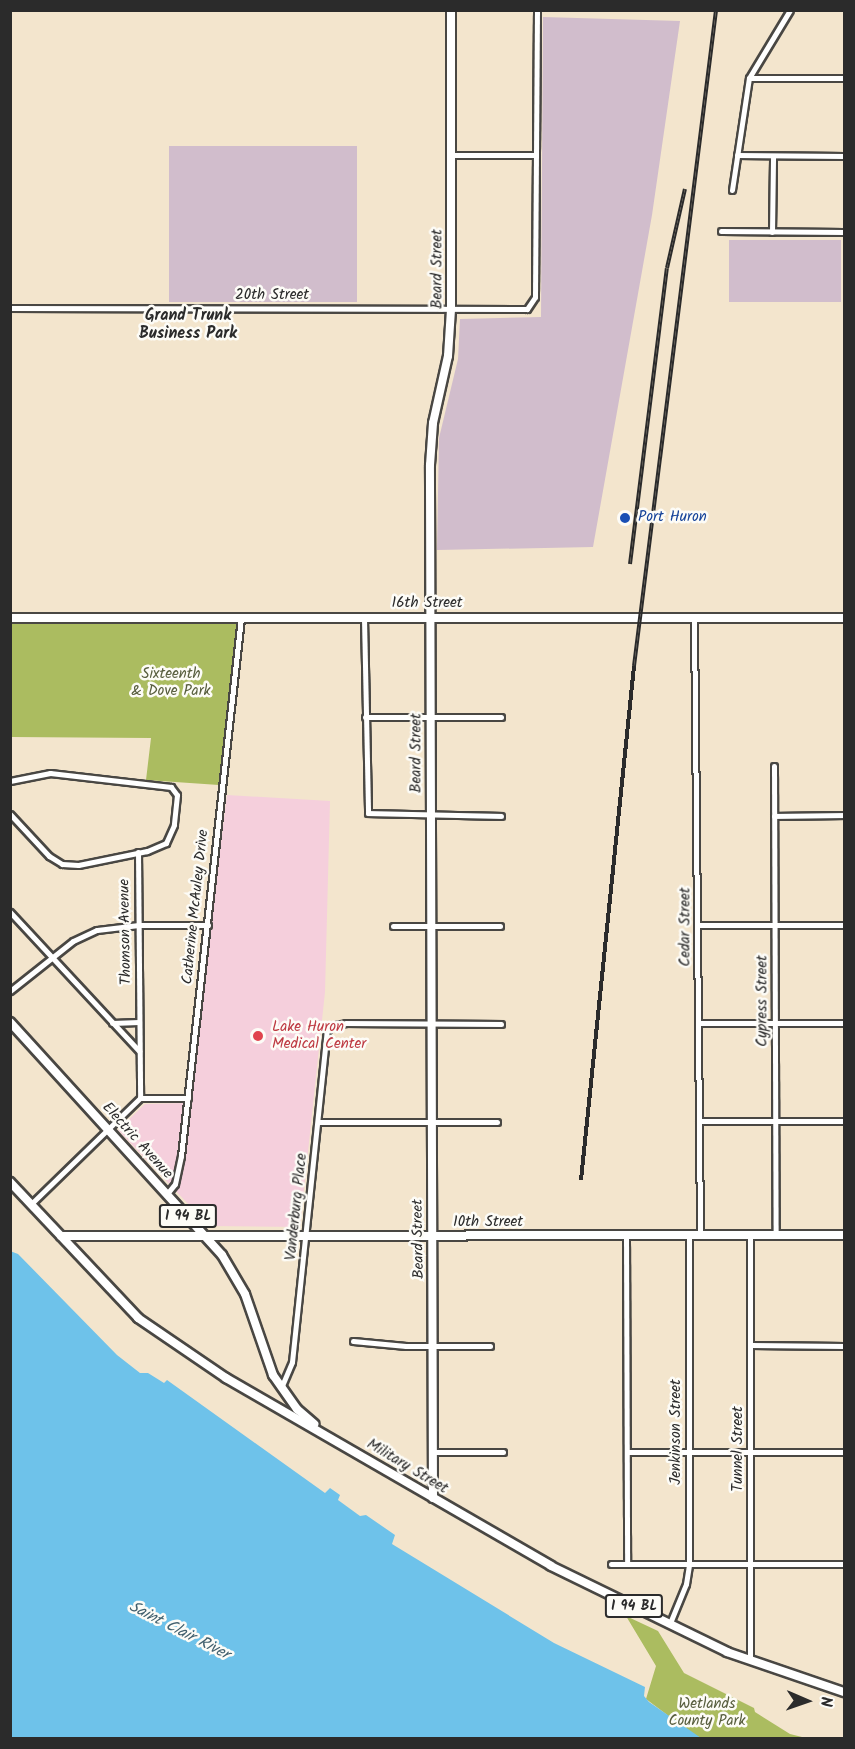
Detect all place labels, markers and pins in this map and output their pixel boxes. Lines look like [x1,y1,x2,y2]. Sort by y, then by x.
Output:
marker: Port Huron [616,509,634,527]
place label: Port Huron [638,509,707,527]
place label: Lake Huron Medical Center [272,1018,366,1053]
marker: Lake Huron Medical Center [249,1027,267,1045]

